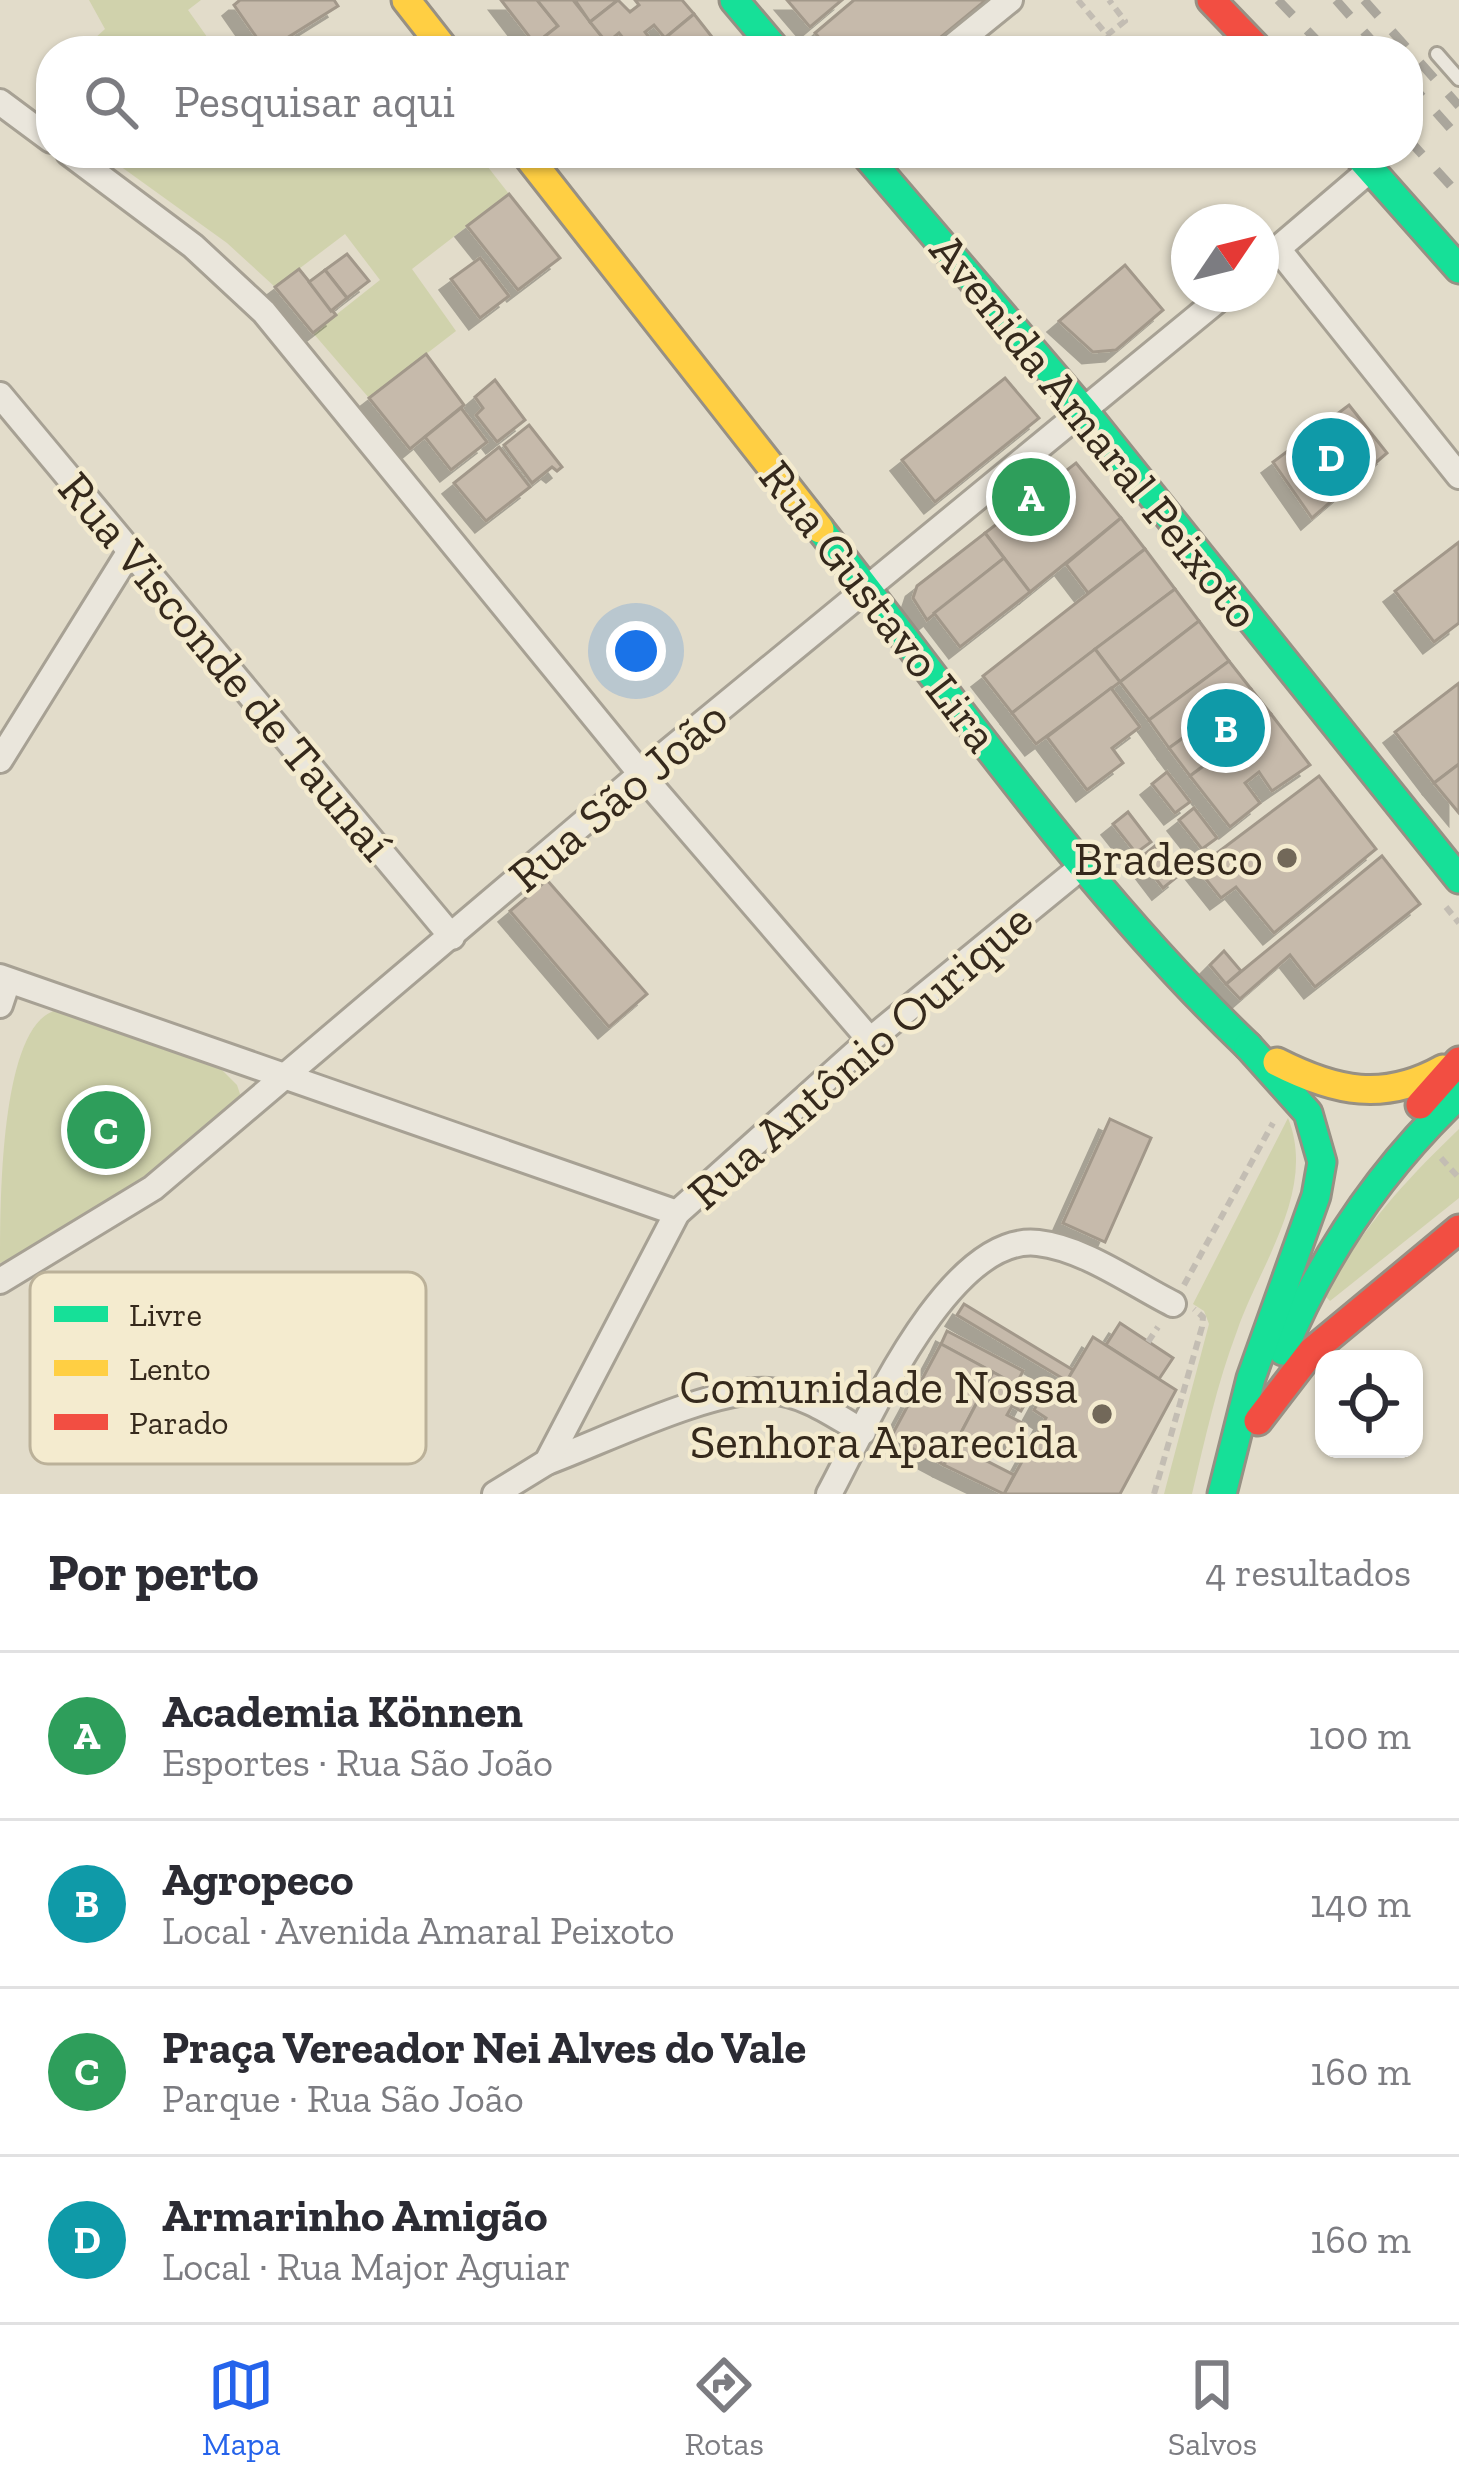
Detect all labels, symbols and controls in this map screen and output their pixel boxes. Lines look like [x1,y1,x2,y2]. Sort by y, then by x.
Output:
search box [36,36,1423,168]
icon: search [78,69,144,135]
text: Pesquisar aqui [174,75,455,129]
north arrow [1171,204,1279,312]
street label: Avenida Amaral Peixoto [918,221,1272,641]
pin: D [1292,412,1370,502]
street label: Rua Gustavo Lira [748,449,1010,763]
pin: A [992,452,1070,542]
street label: Rua Visconde de Taunaí [47,460,405,872]
your location [606,621,666,681]
pin: B [1187,683,1265,773]
street label: Rua São João [497,688,739,904]
place label: Bradesco [1074,830,1263,887]
marker: Bradesco [1274,845,1300,871]
street label: Rua Antônio Ourique [676,891,1044,1221]
pin: C [67,1085,145,1175]
legend [30,1272,426,1464]
text: Livre [129,1295,202,1334]
text: Lento [129,1349,211,1388]
map controls [1315,1350,1423,1458]
button: locate [1315,1350,1423,1458]
place label: Comunidade Nossa Senhora Aparecida [680,1358,1078,1470]
marker: Comunidade Nossa Senhora Aparecida [1089,1401,1115,1427]
text: Parado [129,1403,229,1442]
text: Por perto [48,1542,259,1603]
text: 4 resultados [1205,1549,1411,1596]
text: Academia Können [162,1685,523,1739]
text: A [74,1712,100,1759]
text: 100 m [1309,1712,1411,1759]
text: Esportes · Rua São João [162,1739,553,1786]
text: Agropeco [162,1853,353,1907]
text: B [75,1880,99,1927]
text: 140 m [1310,1880,1411,1927]
text: Local · Avenida Amaral Peixoto [162,1907,675,1954]
text: Praça Vereador Nei Alves do Vale [162,2021,806,2075]
text: C [74,2048,100,2095]
text: 160 m [1310,2048,1411,2095]
text: Parque · Rua São João [162,2075,524,2122]
text: Armarinho Amigão [162,2189,547,2243]
text: D [73,2216,101,2263]
text: 160 m [1310,2216,1411,2263]
text: Local · Rua Major Aguiar [162,2243,571,2290]
tab: Mapa [202,2352,281,2463]
tab: Rotas [684,2352,764,2463]
tab: Salvos [1168,2352,1257,2463]

